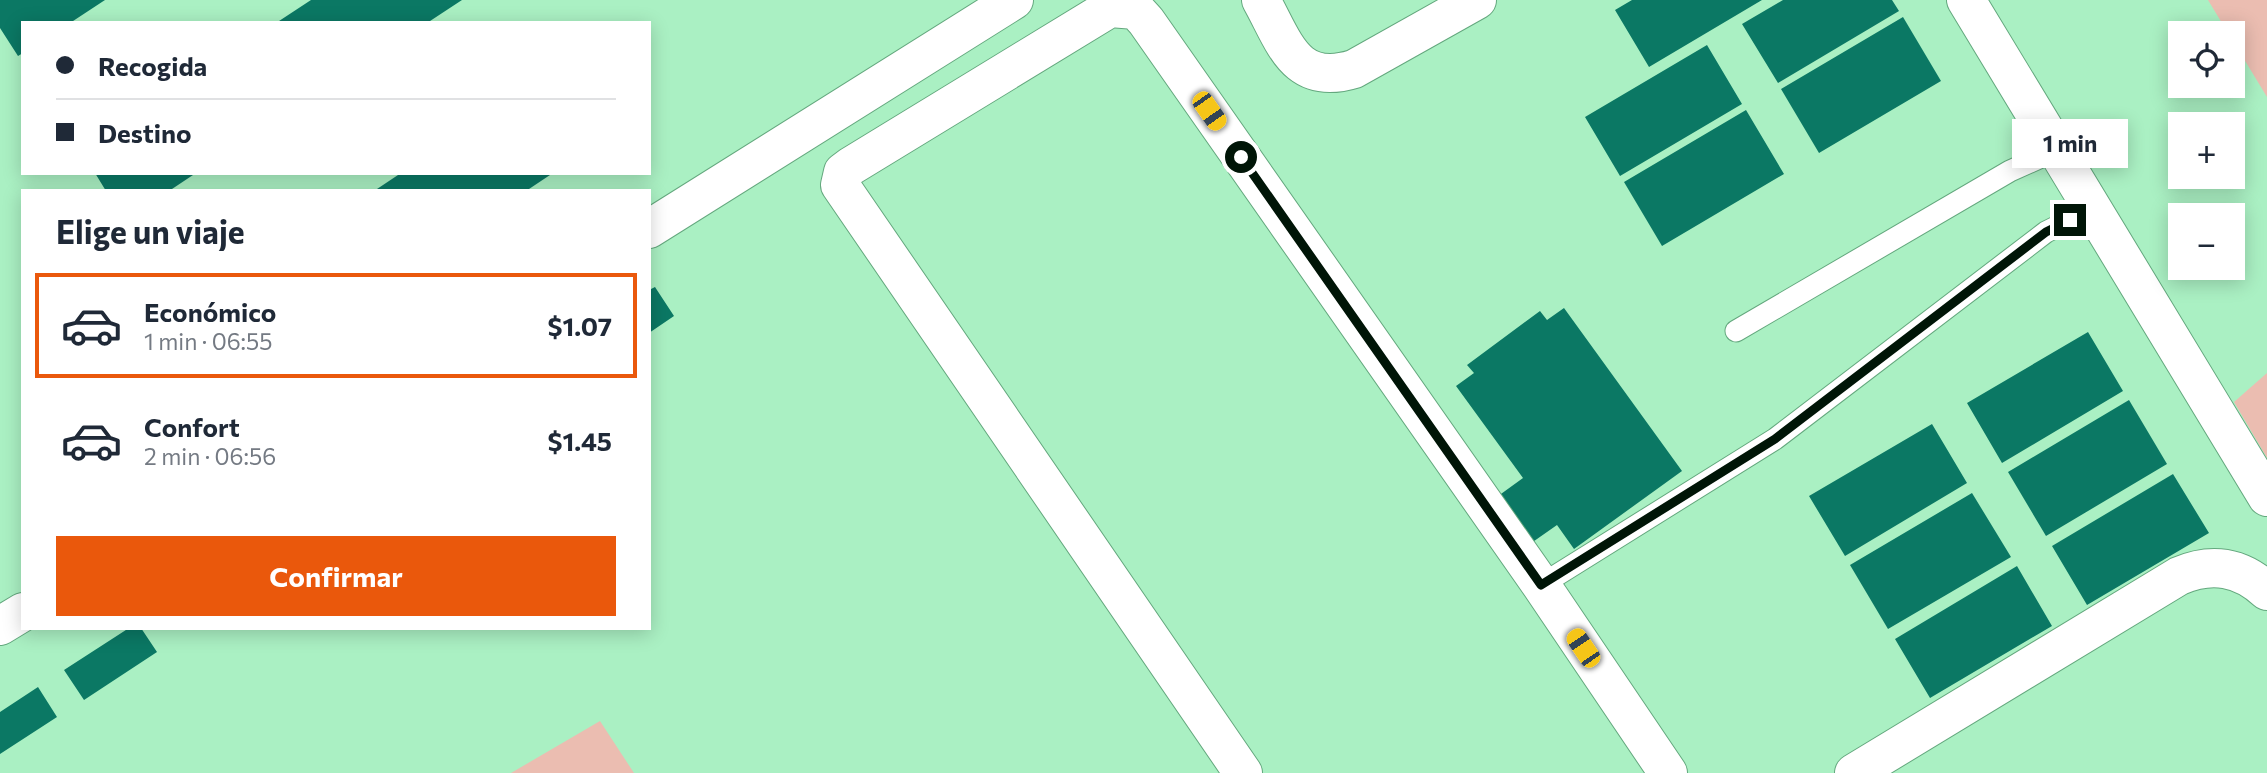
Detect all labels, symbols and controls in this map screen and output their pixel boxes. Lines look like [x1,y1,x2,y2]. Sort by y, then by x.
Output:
map controls [2168,21,2245,280]
button: locate [2168,21,2245,98]
text: Recogida [98,50,207,81]
car [1189,88,1230,134]
button: + [2168,112,2245,189]
text: Destino [98,117,192,148]
callout: 1 min [2012,118,2128,168]
text: 1 min [2043,129,2097,157]
route start [1225,141,1257,173]
button: − [2168,203,2245,280]
route end [2054,204,2086,236]
text: Elige un viaje [56,211,245,251]
icon: car [60,294,123,357]
text: Económico [144,296,276,327]
text: $1.07 [547,310,612,341]
text: 1 min · 06:55 [144,327,272,355]
icon: car [60,409,123,472]
text: Confort [144,411,240,442]
text: $1.45 [548,425,612,456]
text: 2 min · 06:56 [144,442,276,470]
button: Confirmar [56,536,616,616]
car [1563,625,1604,671]

